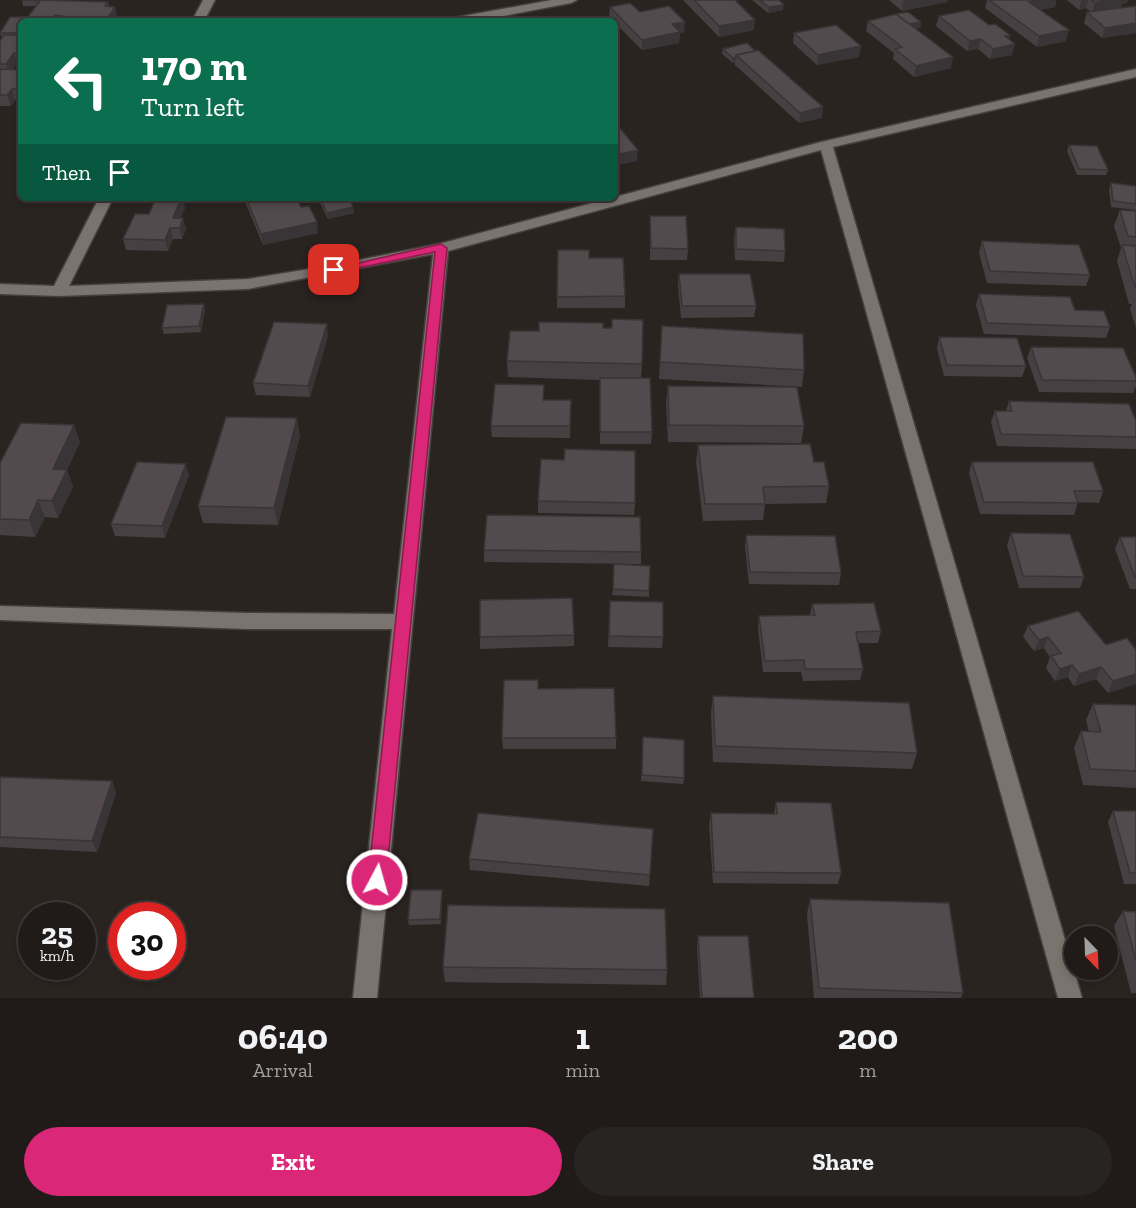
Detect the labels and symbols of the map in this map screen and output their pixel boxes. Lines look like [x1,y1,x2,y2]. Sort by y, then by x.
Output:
pin [308,244,359,295]
position arrow [345,848,409,912]
speed limit sign: 30 [108,902,186,980]
north arrow [1064,926,1118,980]

